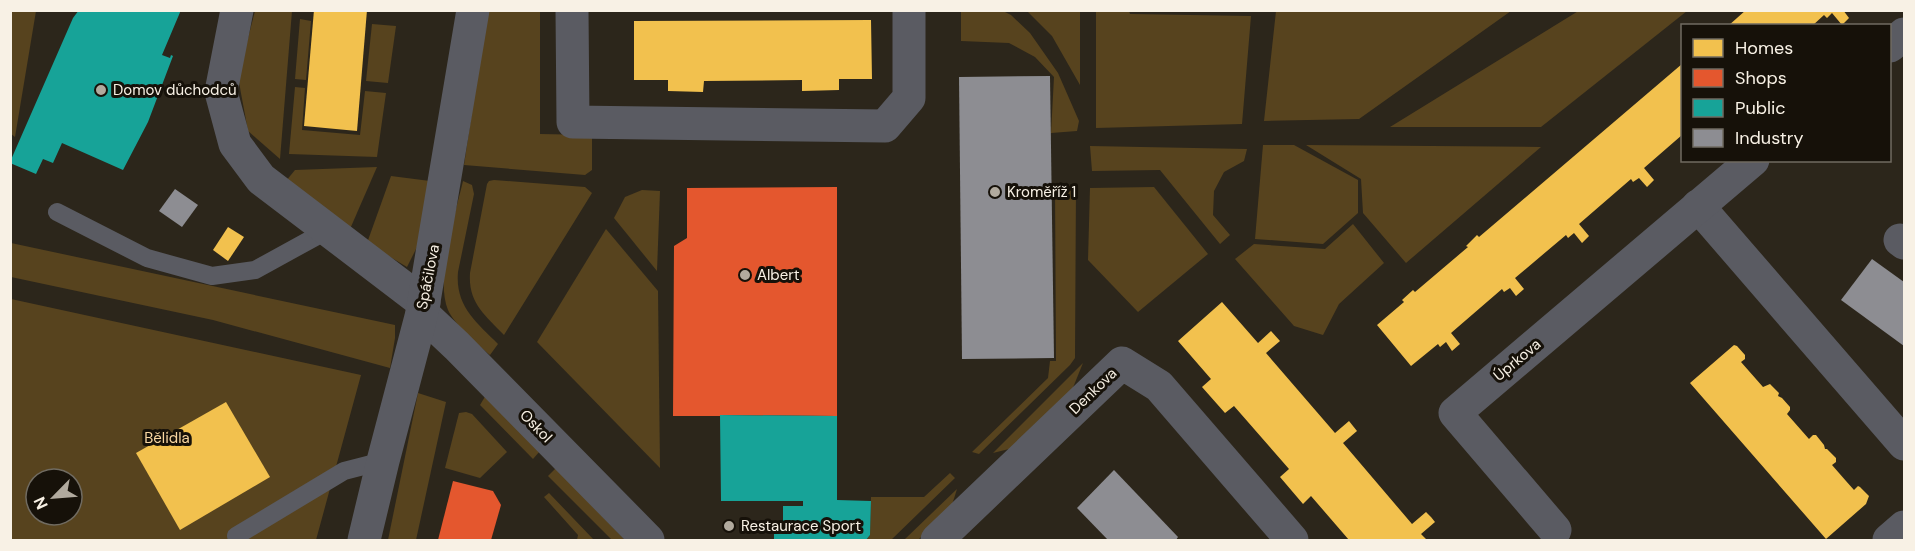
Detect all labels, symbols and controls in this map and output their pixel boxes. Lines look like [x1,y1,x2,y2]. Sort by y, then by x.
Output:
legend [1681,24,1891,162]
text: Homes [1735,36,1793,60]
text: Shops [1735,66,1787,90]
place label: Domov důchodců [113,80,237,100]
marker: Domov důchodců [94,83,108,97]
text: Public [1735,96,1786,120]
text: Industry [1735,126,1804,150]
place label: Kroměříž 1 [1007,182,1076,202]
marker: Kroměříž 1 [988,185,1002,199]
street label: Spáčilova [412,243,444,311]
place label: Albert [757,265,800,285]
marker: Albert [738,268,752,282]
street label: Úprkova [1489,334,1545,386]
street label: Denkova [1065,363,1121,419]
street label: Oskol [515,405,557,447]
park label: Bělidla [144,428,190,448]
north arrow [24,467,84,527]
text: N [29,493,53,513]
place label: Restaurace Sport [741,516,861,536]
marker: Restaurace Sport [722,519,736,533]

